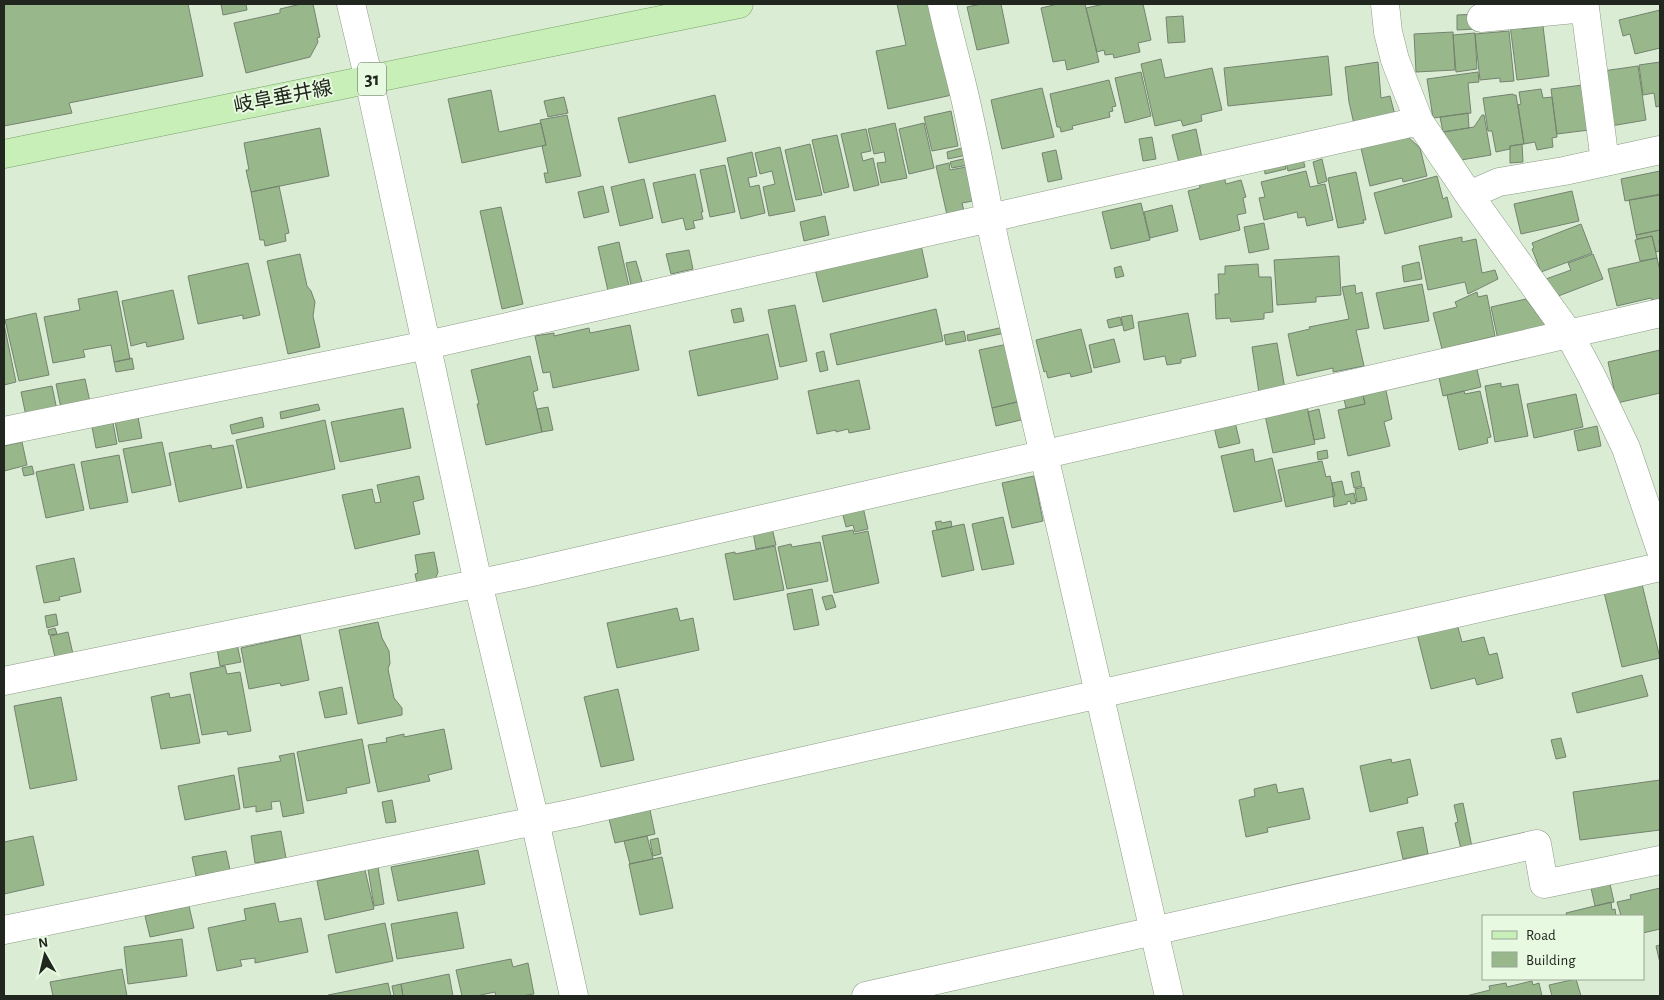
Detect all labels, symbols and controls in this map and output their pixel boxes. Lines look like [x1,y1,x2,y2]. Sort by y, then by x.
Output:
road number: 31 [358,62,386,96]
street label: 岐阜垂井線 [232,76,334,116]
legend [1482,915,1644,980]
text: Road [1526,928,1556,943]
north arrow [20,930,70,980]
text: N [38,936,49,951]
text: Building [1526,953,1576,968]

